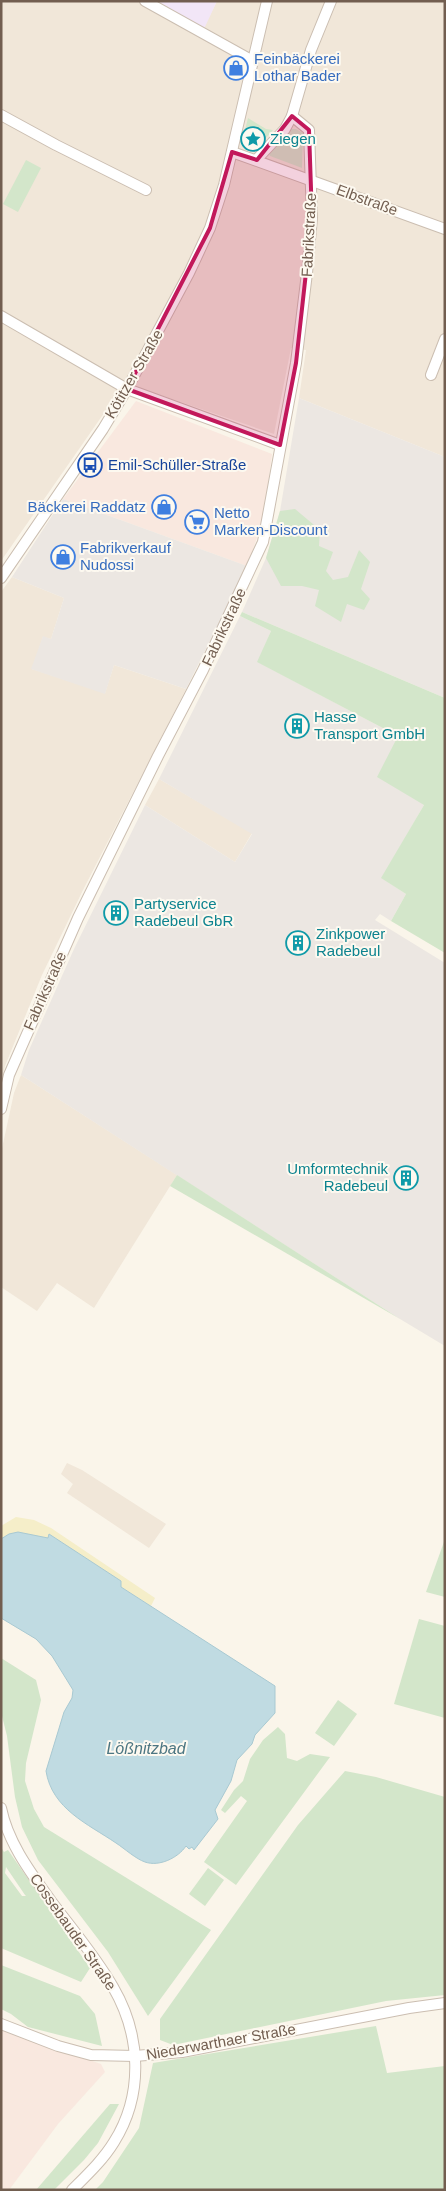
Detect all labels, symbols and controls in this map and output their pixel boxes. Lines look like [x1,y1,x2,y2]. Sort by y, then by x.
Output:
place label: Feinbäckerei Lothar Bader [254,50,341,84]
shop icon: Feinbäckerei Lothar Bader [223,55,249,81]
place icon: Ziegen [240,126,266,152]
place label: Ziegen [270,130,316,147]
street label: Elbstraße [334,181,400,218]
street label: Fabrikstraße [298,192,319,277]
street label: Kötitzer Straße [101,326,166,421]
bus stop icon: Emil-Schüller-Straße [77,452,103,478]
place label: Emil-Schüller-Straße [108,456,246,473]
shop icon: Bäckerei Raddatz [151,494,177,520]
place label: Bäckerei Raddatz [28,498,146,515]
place label: Netto Marken-Discount [214,504,328,538]
supermarket icon: Netto Marken-Discount [184,509,210,535]
place label: Fabrikverkauf Nudossi [80,539,172,573]
shop icon: Fabrikverkauf Nudossi [50,544,76,570]
street label: Fabrikstraße [198,585,249,669]
place label: Hasse Transport GmbH [314,708,425,742]
building icon: Hasse Transport GmbH [284,713,310,739]
place label: Partyservice Radebeul GbR [134,895,233,929]
building icon: Partyservice Radebeul GbR [103,900,129,926]
place label: Zinkpower Radebeul [316,925,385,959]
building icon: Zinkpower Radebeul [285,930,311,956]
street label: Fabrikstraße [20,949,69,1033]
place label: Umformtechnik Radebeul [287,1160,388,1194]
building icon: Umformtechnik Radebeul [393,1165,419,1191]
water label: Lößnitzbad [106,1740,187,1757]
street label: Cossebauder Straße [27,1870,120,1993]
street label: Niederwarthaer Straße [145,2020,297,2063]

